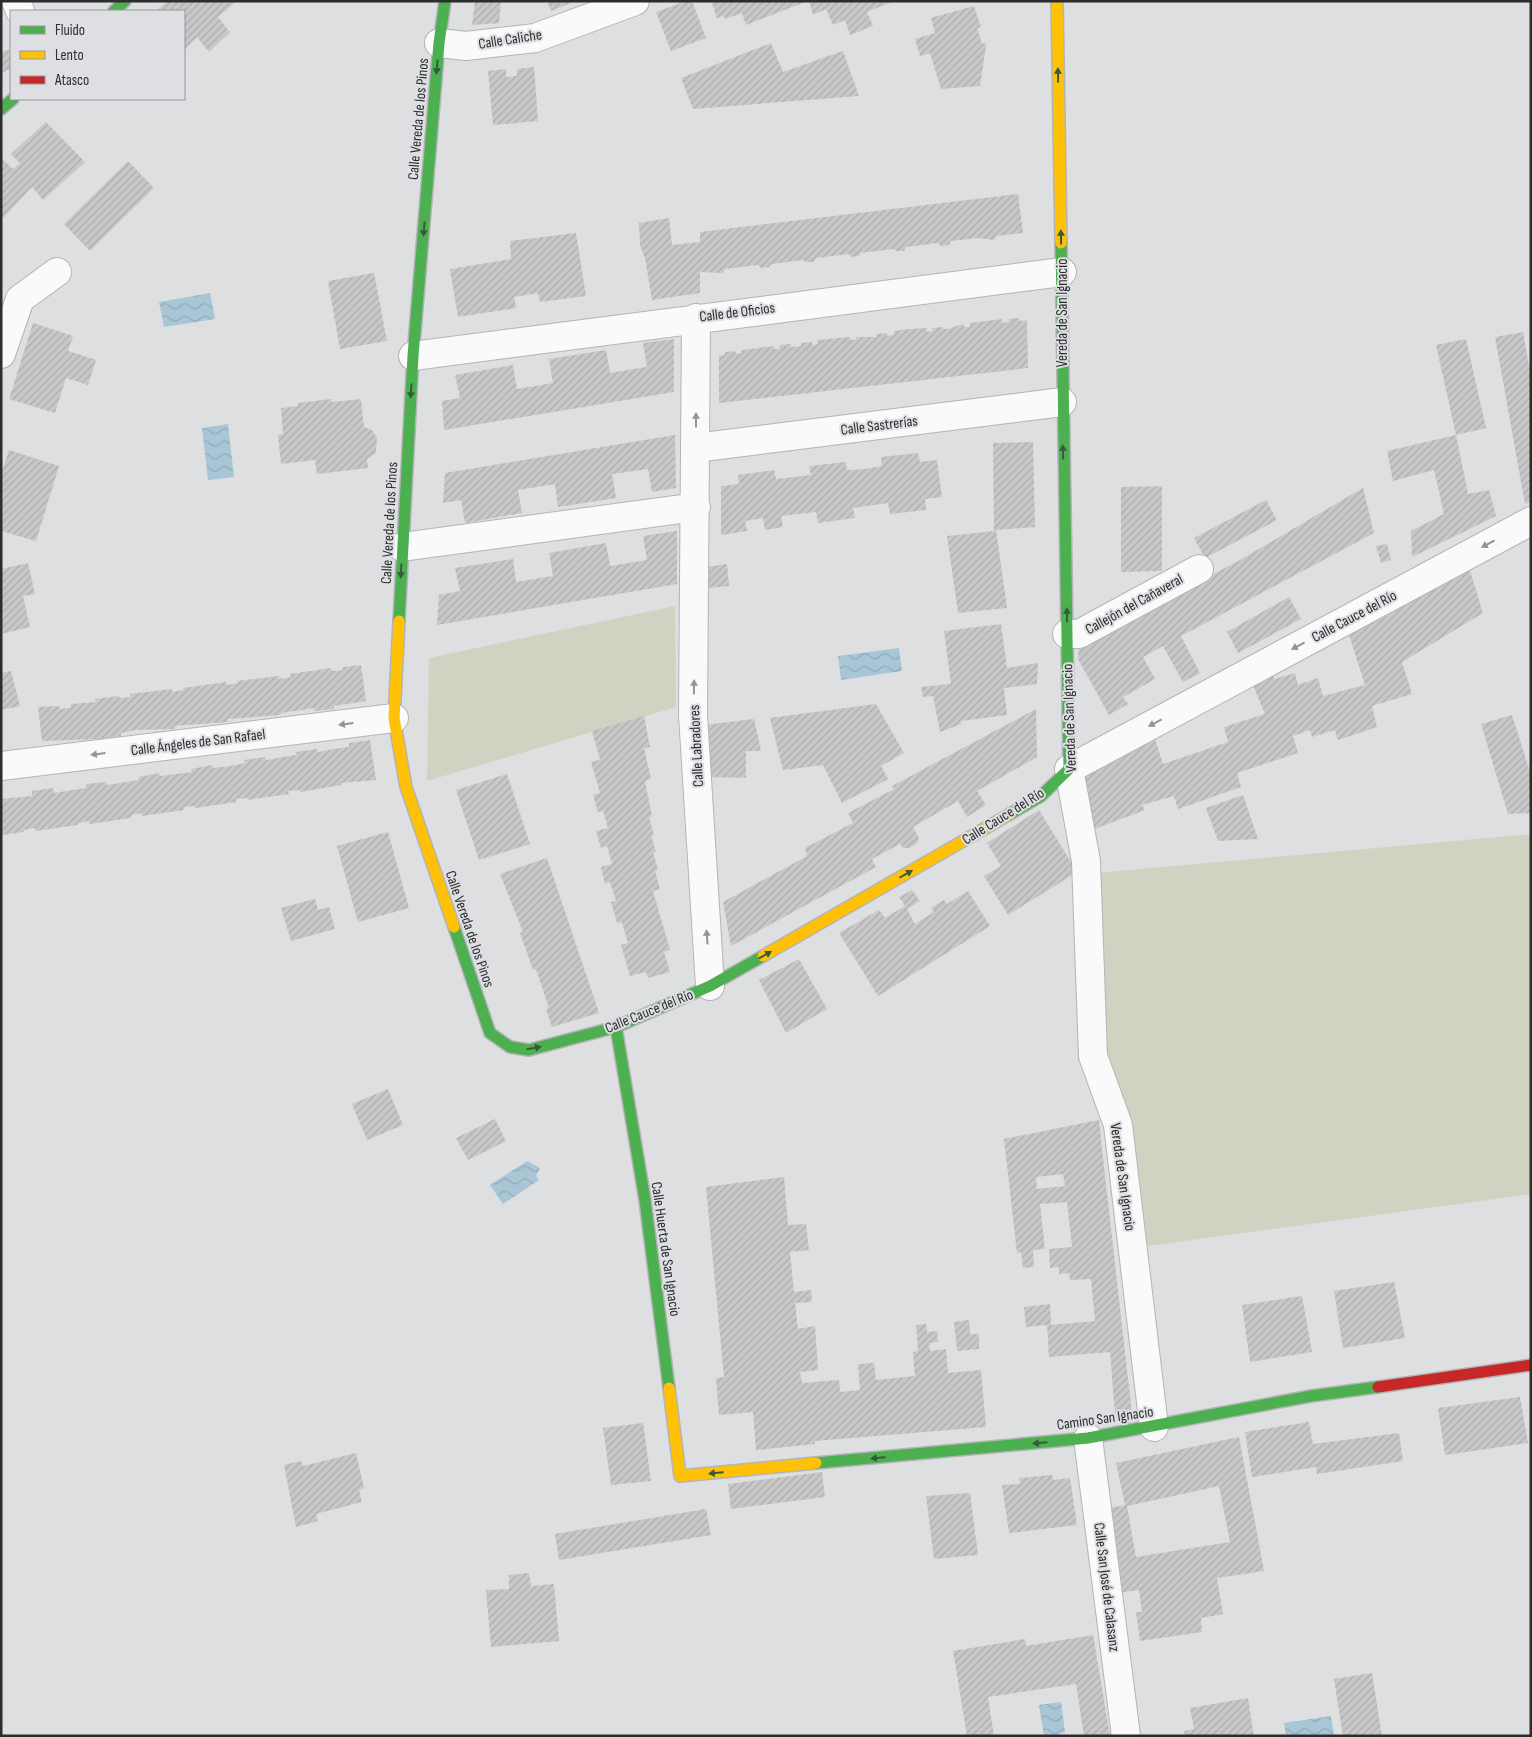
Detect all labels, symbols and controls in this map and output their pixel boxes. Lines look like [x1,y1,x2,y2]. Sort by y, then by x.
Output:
legend [10,10,185,100]
text: Fluido [55,21,85,40]
street label: Calle Caliche [477,25,543,54]
text: Lento [55,46,84,65]
street label: Calle Vereda de los Pinos [404,57,433,181]
one-way arrow [433,59,441,75]
one-way arrow [1054,67,1062,83]
text: Atasco [54,71,89,90]
one-way arrow [420,221,428,237]
one-way arrow [1057,229,1065,245]
street label: Vereda de San Ignacio [1053,259,1072,367]
street label: Calle de Oficios [698,298,776,327]
one-way arrow [407,383,415,399]
street label: Calle Sastrerías [840,411,919,440]
one-way arrow [692,412,700,428]
one-way arrow [1059,444,1067,460]
street label: Calle Vereda de los Pinos [377,461,402,585]
one-way arrow [1481,540,1494,549]
one-way arrow [396,563,404,579]
street label: Callejón del Cañaveral [1082,570,1186,639]
street label: Calle Cauce del Río [1308,586,1400,647]
one-way arrow [1062,607,1070,623]
one-way arrow [1291,642,1306,650]
street label: Vereda de San Ignacio [1058,663,1081,773]
one-way arrow [690,679,698,695]
street label: Calle Labradores [685,704,708,787]
one-way arrow [1148,718,1162,727]
one-way arrow [338,720,354,728]
street label: Calle Ángeles de San Rafael [130,725,266,760]
one-way arrow [89,750,105,758]
street label: Calle Cauce del Río [959,784,1048,849]
street label: Calle Vereda de los Pinos [441,868,498,990]
one-way arrow [899,870,912,879]
one-way arrow [703,929,711,945]
one-way arrow [757,951,772,959]
street label: Calle Cauce del Río [602,985,696,1038]
one-way arrow [527,1043,543,1051]
street label: Vereda de San Ignacio [1106,1122,1139,1232]
street label: Calle Huerta de San Ignacio [647,1181,684,1318]
street label: Camino San Ignacio [1055,1402,1155,1435]
one-way arrow [1031,1439,1047,1447]
one-way arrow [870,1454,886,1462]
one-way arrow [708,1469,724,1477]
street label: Calle San José de Calasanz [1089,1521,1124,1653]

